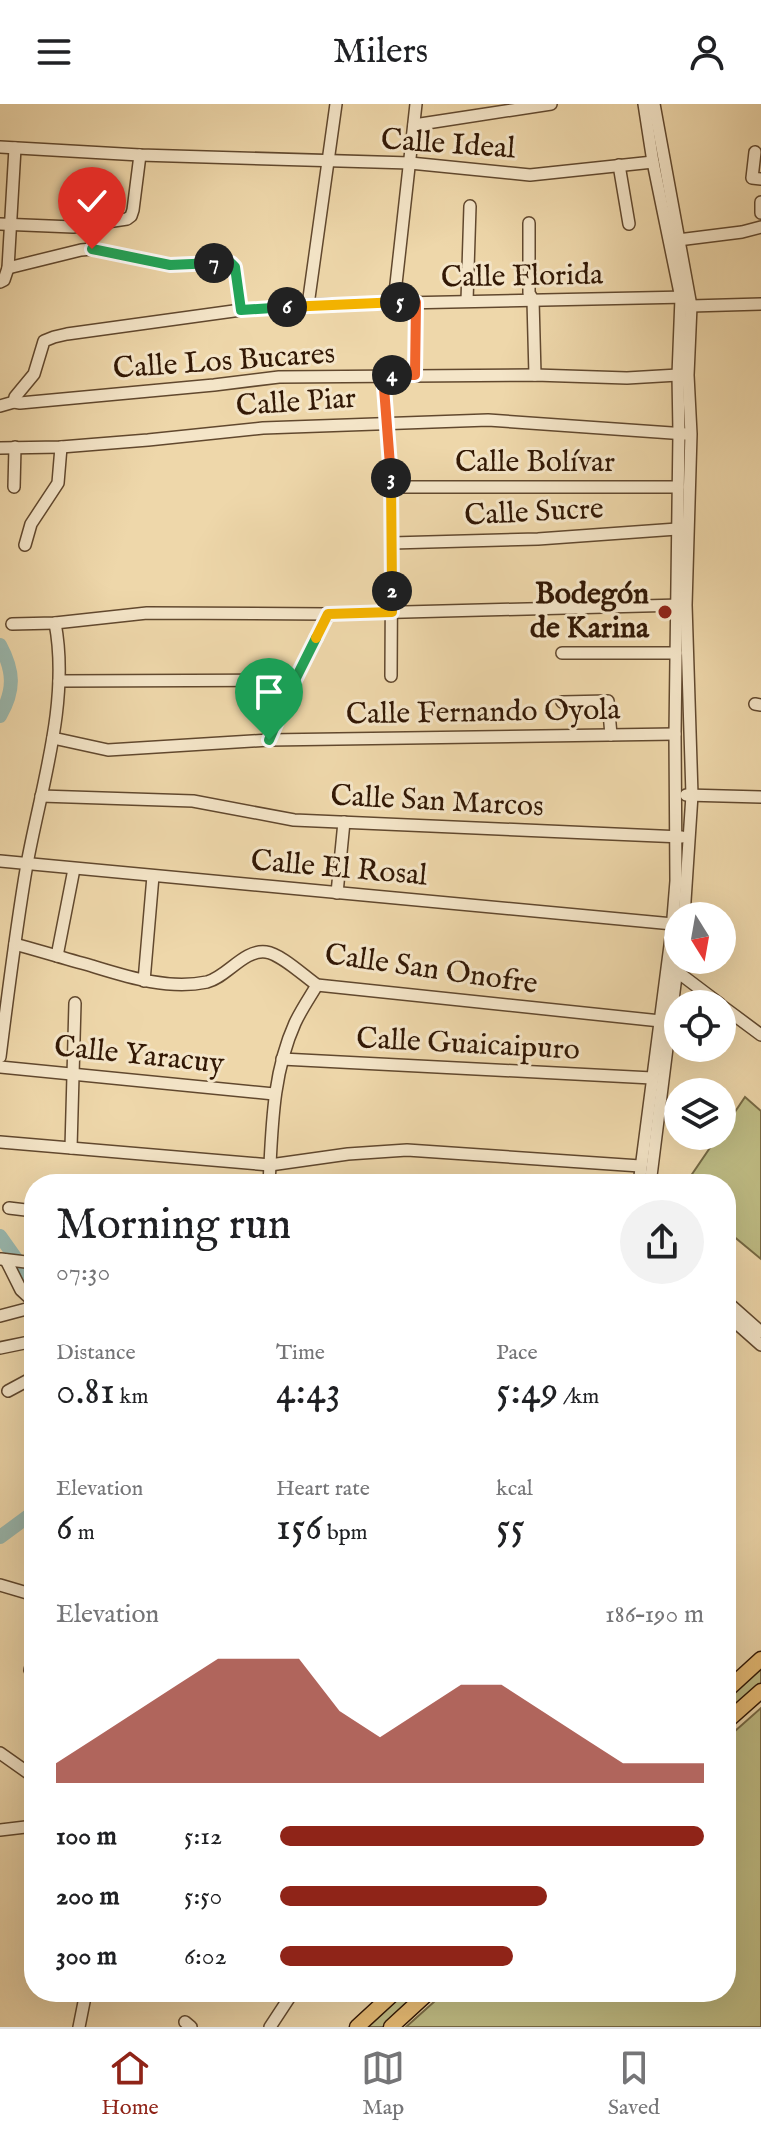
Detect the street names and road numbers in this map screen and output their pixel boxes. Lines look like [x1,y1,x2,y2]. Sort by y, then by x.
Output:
street label: Calle Ideal [380,121,517,169]
street label: Calle Florida [441,257,603,297]
street label: Calle Los Bucares [112,335,336,389]
street label: Calle Piar [235,380,357,426]
street label: Calle Bolívar [455,444,615,482]
street label: Calle Sucre [463,490,605,536]
street label: Calle Fernando Oyola [345,692,621,734]
street label: Calle San Marcos [329,777,545,827]
street label: Calle El Rosal [249,842,430,896]
street label: Calle San Onofre [322,936,540,1004]
street label: Calle Guaicaipuro [355,1020,581,1070]
street label: Calle Yaracuy [52,1028,226,1084]

